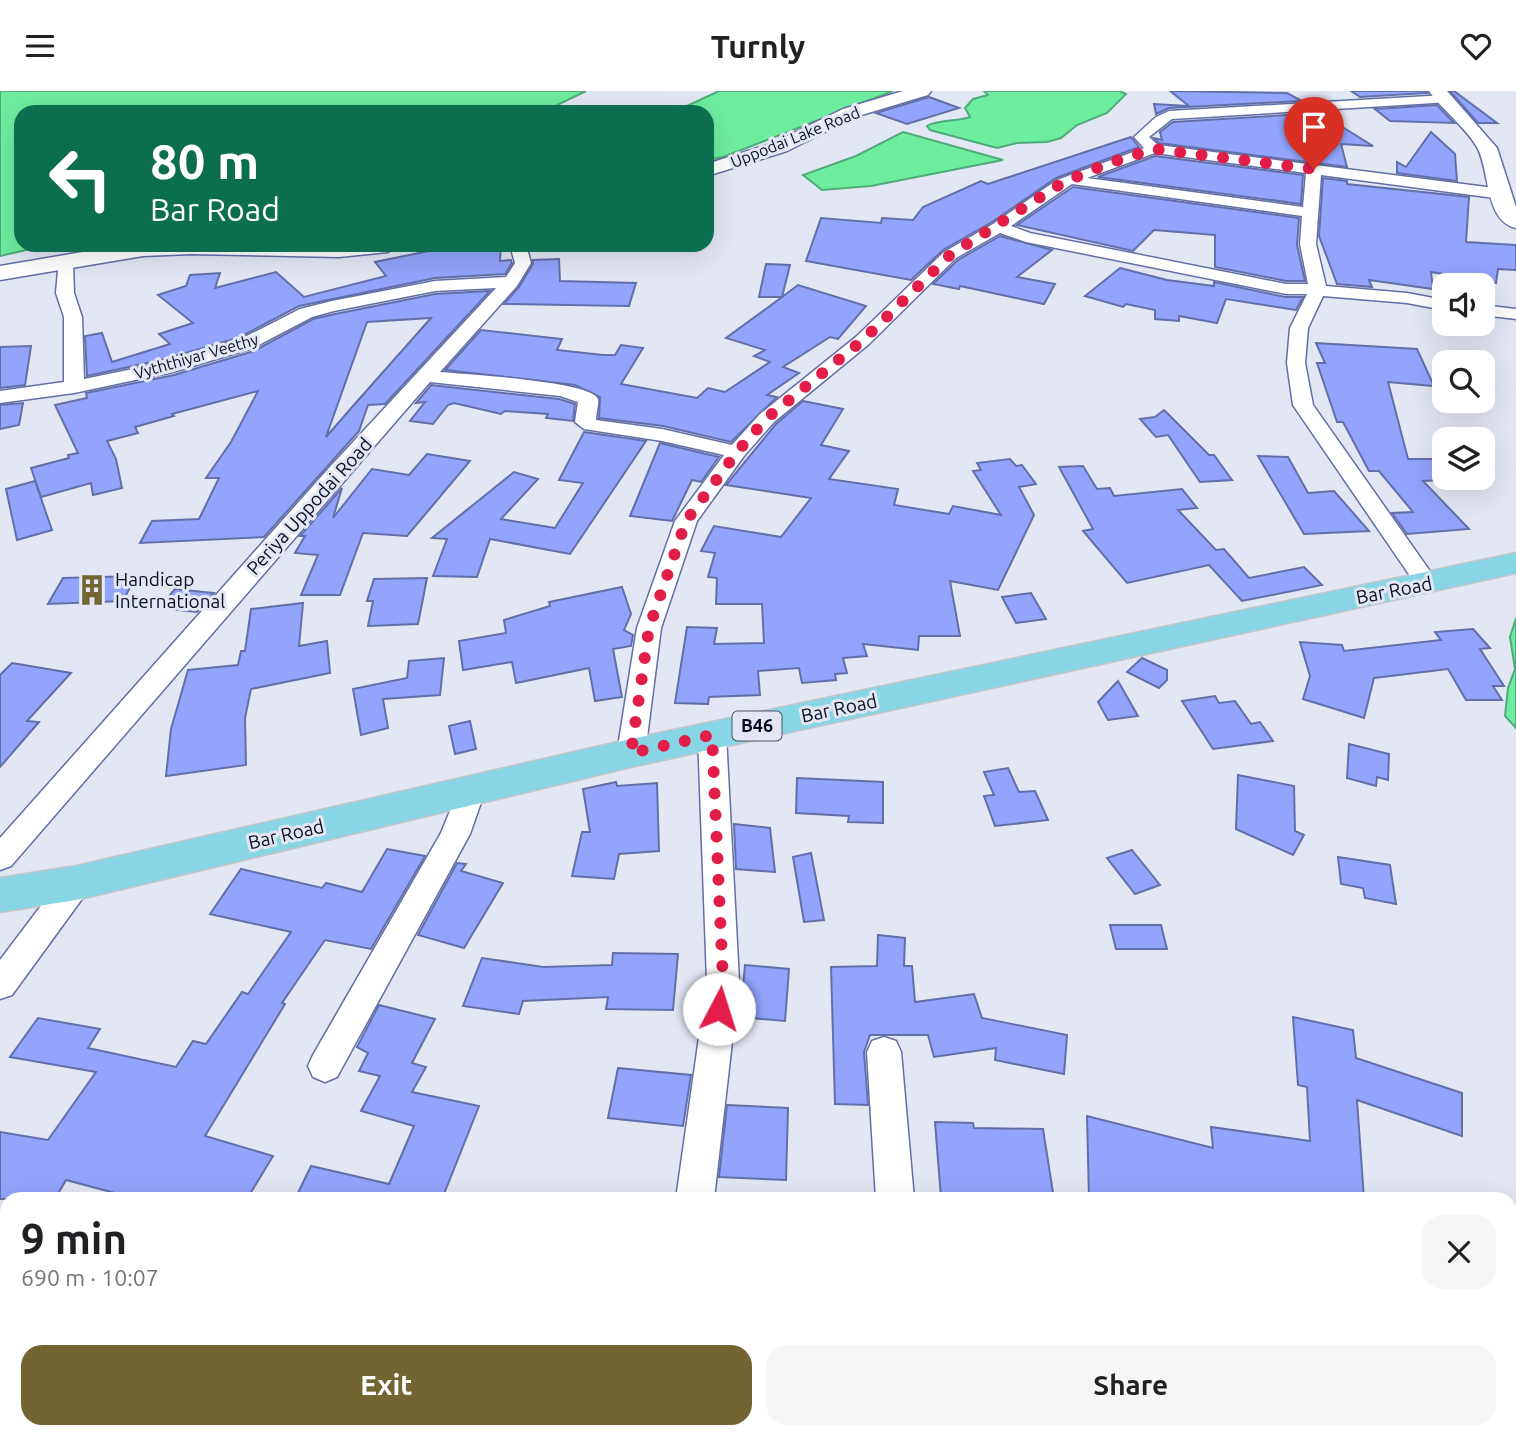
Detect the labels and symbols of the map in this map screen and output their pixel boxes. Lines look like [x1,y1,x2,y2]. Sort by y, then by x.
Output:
pin [1284,97,1344,169]
street label: Uppodai Lake Road [728,103,862,171]
street label: Vyththiyar Veethy [132,330,260,382]
street label: Periya Uppodai Road [242,433,376,579]
place label: Handicap International [115,568,225,612]
street label: Bar Road [1354,572,1434,608]
building icon: Handicap International [75,573,109,607]
street label: Bar Road [799,689,879,727]
road number: B46 [732,711,782,741]
street label: Bar Road [246,815,326,853]
position arrow [682,972,756,1046]

